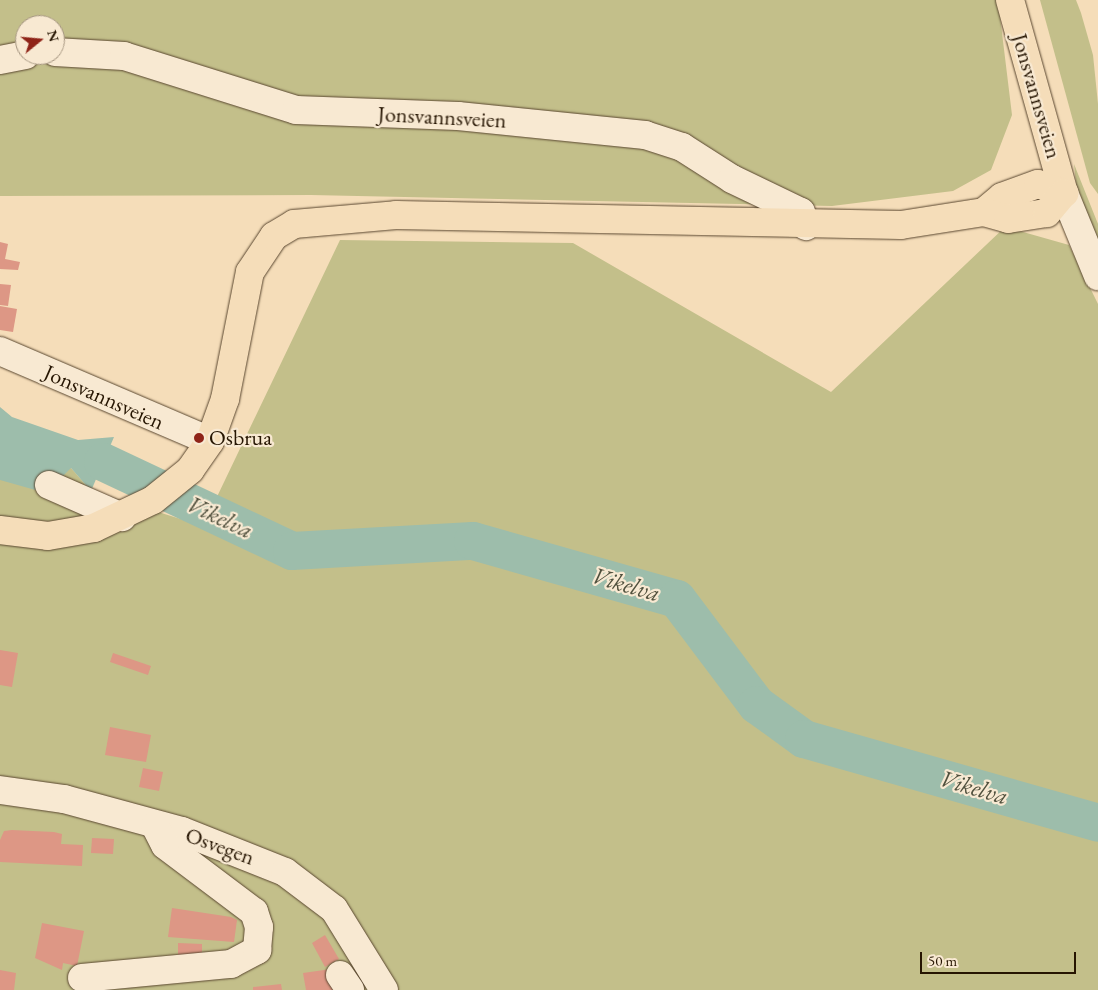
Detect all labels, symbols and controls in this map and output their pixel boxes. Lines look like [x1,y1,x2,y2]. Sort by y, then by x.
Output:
north arrow [15,15,65,65]
text: N [43,28,64,44]
street label: Jonsvannsveien [1007,30,1067,162]
street label: Jonsvannsveien [377,100,507,134]
street label: Jonsvannsveien [40,359,168,435]
place label: Osbrua [209,425,272,451]
marker: Osbrua [193,432,205,444]
water label: Vikelva [183,489,257,545]
water label: Vikelva [589,561,663,607]
water label: Vikelva [937,764,1011,810]
street label: Osvegen [182,821,258,871]
scale bar [923,942,1079,974]
text: 50 m [928,951,957,970]

